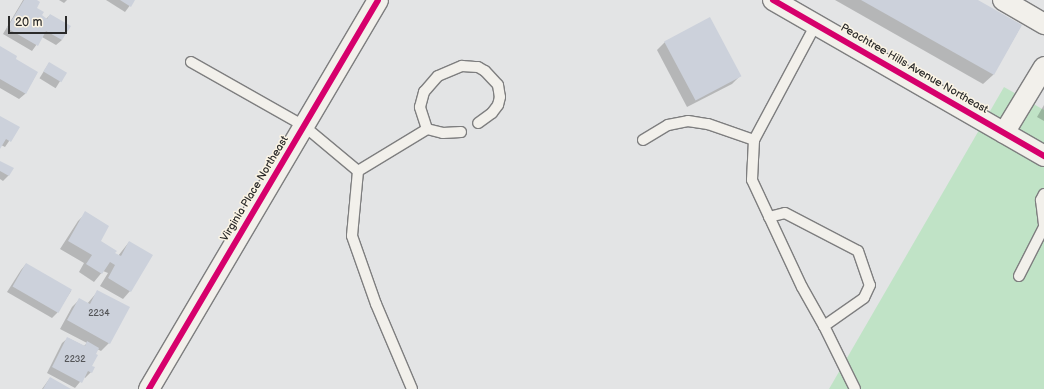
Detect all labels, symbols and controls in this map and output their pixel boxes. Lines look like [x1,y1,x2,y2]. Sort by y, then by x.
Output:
scale bar [10,8,69,34]
text: 20 m [15,15,42,30]
street label: Peachtree Hills Avenue Northeast [838,21,990,117]
street label: Virginia Place Northeast [218,134,292,244]
house number: 2234 [88,309,110,319]
house number: 2232 [64,355,86,365]

